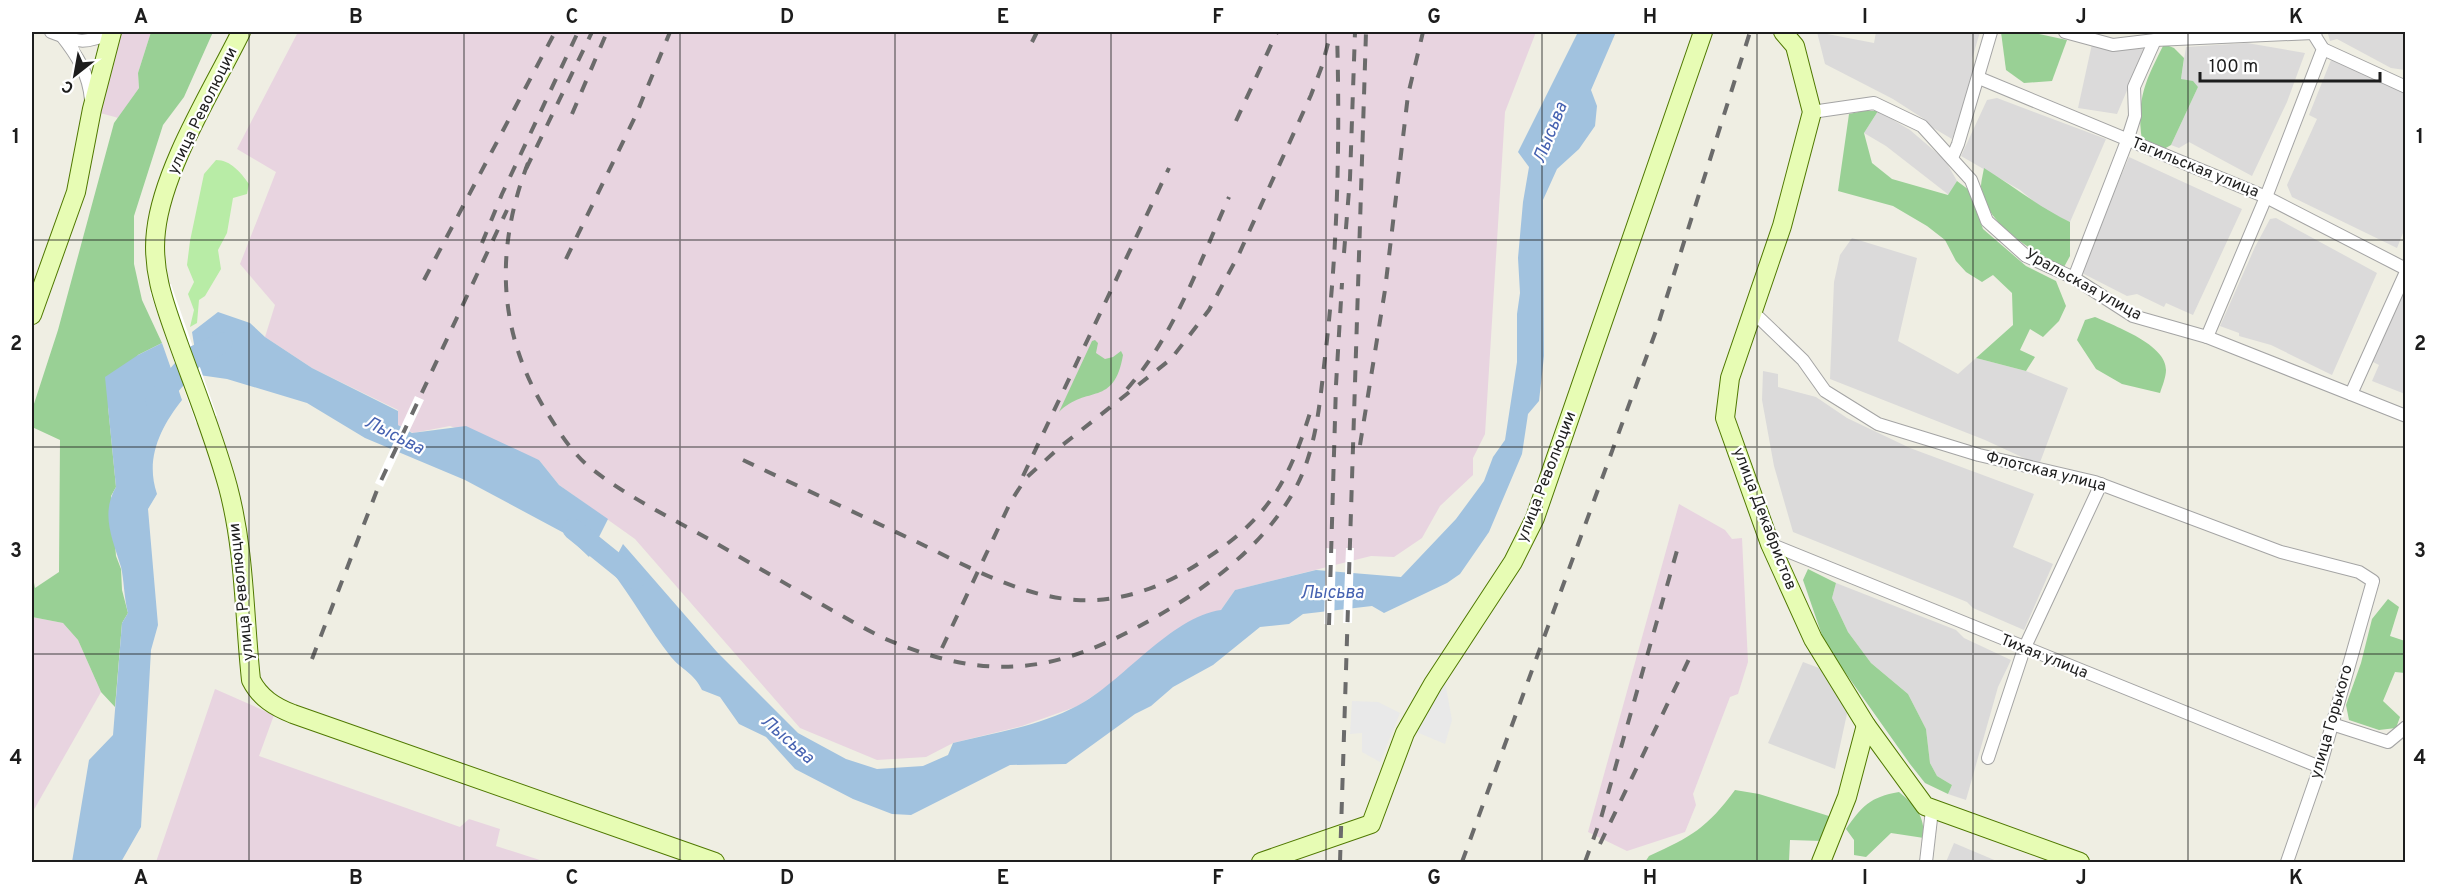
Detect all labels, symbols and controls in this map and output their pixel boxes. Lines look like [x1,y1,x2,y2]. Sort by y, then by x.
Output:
text: A [134,5,148,31]
text: B [349,5,363,31]
text: C [566,5,578,31]
text: D [780,5,794,31]
text: E [997,5,1009,31]
text: F [1212,5,1224,31]
text: G [1427,5,1441,31]
text: H [1643,5,1657,31]
text: I [1862,5,1868,31]
text: J [2075,5,2087,31]
text: K [2289,5,2303,31]
street label: улица Революции [164,44,242,178]
north arrow [45,45,105,105]
scale bar [2200,45,2380,83]
text: 100 m [2209,56,2258,79]
text: С [59,75,78,97]
water label: Лысьва [1528,99,1574,167]
text: 1 [12,125,20,151]
text: 1 [2416,125,2424,151]
street label: Тагильская улица [2128,133,2262,203]
street label: Уральская улица [2021,245,2145,325]
text: 2 [10,332,22,358]
text: 2 [2414,332,2426,358]
street label: улица Революции [1513,409,1581,545]
water label: Лысьва [360,411,428,461]
street label: улица Декабристов [1728,445,1800,593]
street label: Флотская улица [1984,447,2108,497]
street label: улица Революции [225,522,259,662]
text: 3 [10,539,22,565]
text: 3 [2414,539,2426,565]
water label: Лысьва [1300,582,1365,605]
street label: Тихая улица [1997,630,2091,684]
street label: улица Горького [2306,663,2358,781]
water label: Лысьва [755,710,819,770]
text: 4 [10,746,22,772]
text: 4 [2414,746,2426,772]
text: A [134,866,148,892]
text: B [349,866,363,892]
text: C [566,866,578,892]
text: D [780,866,794,892]
text: E [997,866,1009,892]
text: F [1212,866,1224,892]
text: G [1427,866,1441,892]
text: H [1643,866,1657,892]
text: I [1862,866,1868,892]
text: J [2075,866,2087,892]
text: K [2289,866,2303,892]

